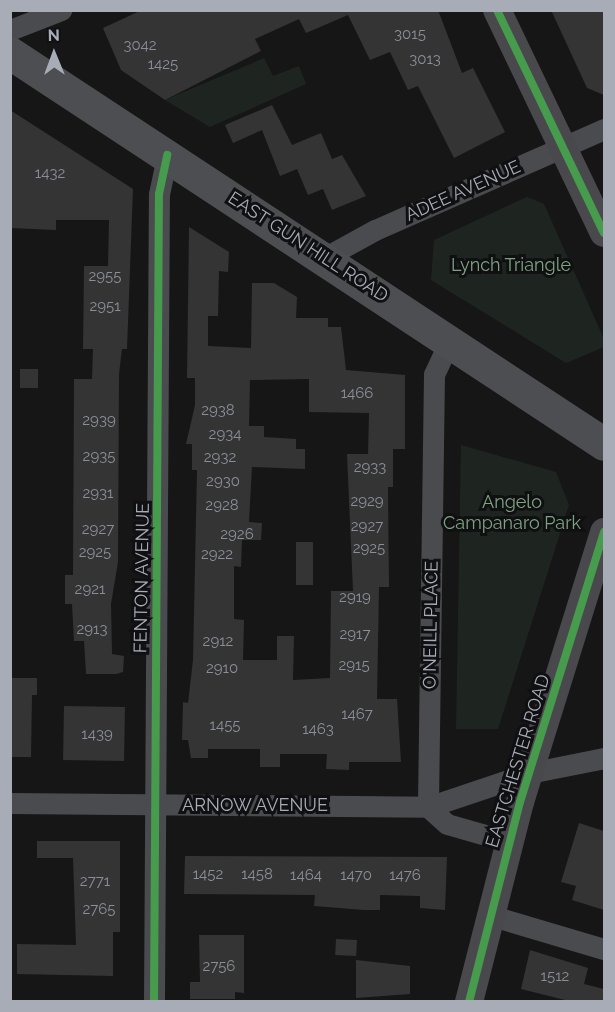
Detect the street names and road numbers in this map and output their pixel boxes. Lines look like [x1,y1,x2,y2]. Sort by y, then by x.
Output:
street label: ADEE AVENUE [402,156,524,226]
street label: EAST GUN HILL ROAD [223,187,393,307]
street label: FENTON AVENUE [130,502,154,654]
street label: O'NEILL PLACE [419,560,443,690]
street label: EASTCHESTER ROAD [481,672,555,850]
street label: ARNOW AVENUE [181,794,329,816]

